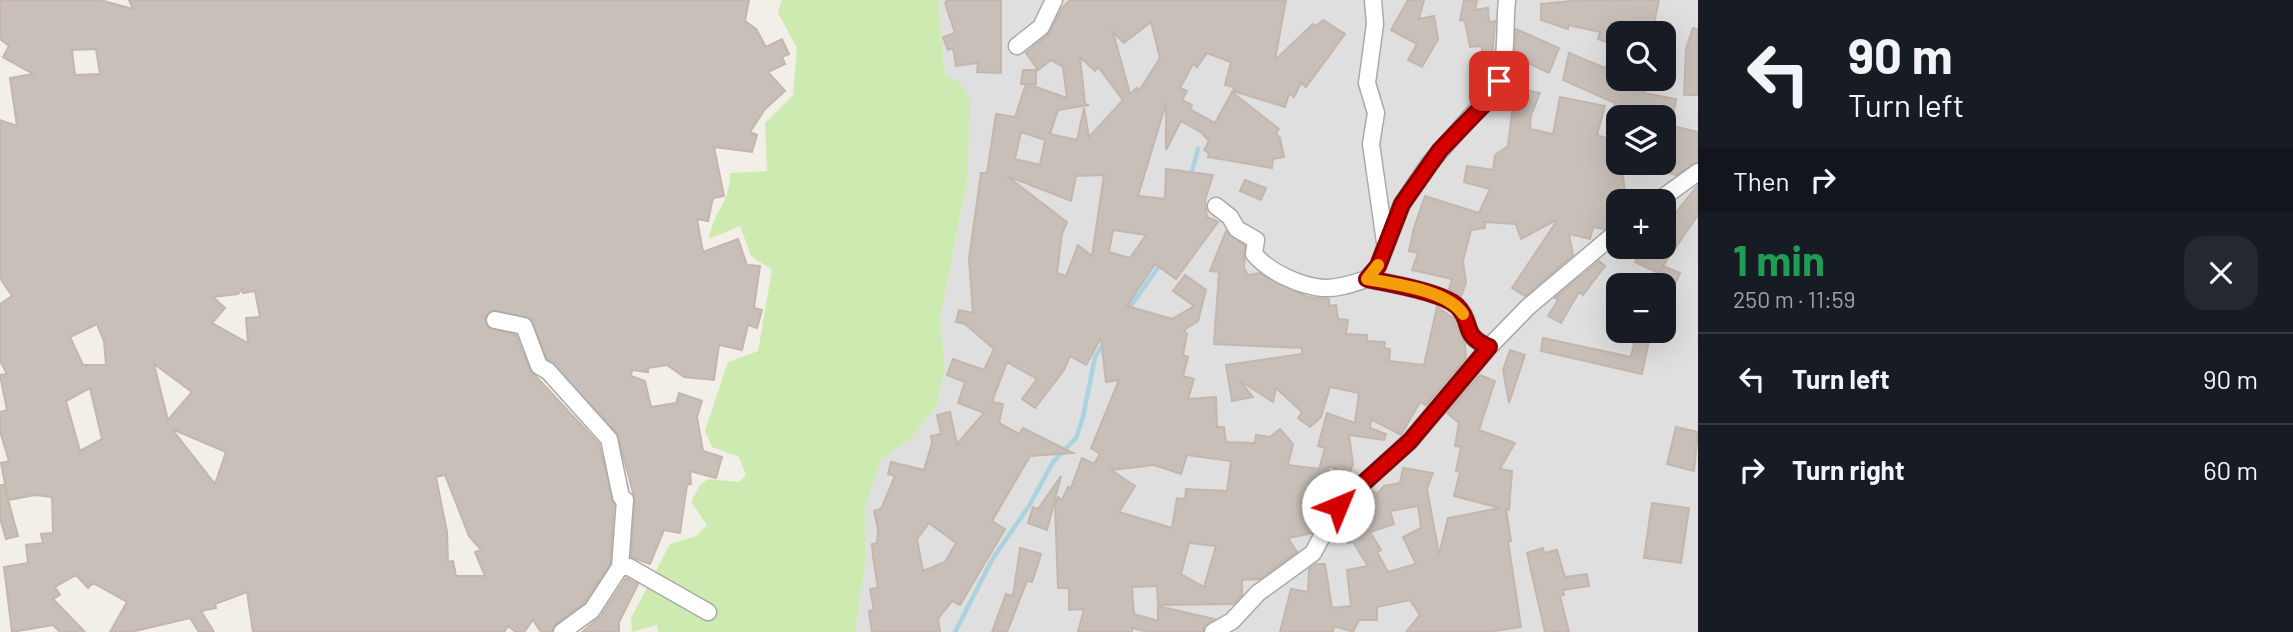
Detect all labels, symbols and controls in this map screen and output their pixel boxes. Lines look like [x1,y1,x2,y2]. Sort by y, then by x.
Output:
map controls [1606,21,1676,343]
button: search [1606,21,1676,91]
text: 90 m [1848,25,1953,84]
icon: left [1733,28,1824,119]
pin [1469,51,1529,111]
icon: arrive [1480,62,1518,100]
text: Turn left [1848,85,1965,123]
button: layers [1606,105,1676,175]
icon: right [1804,161,1842,199]
text: Then [1733,165,1790,196]
button: + [1606,189,1676,259]
text: 1 min [1733,234,1825,284]
button: close [2184,236,2258,310]
button: − [1606,273,1676,343]
text: 250 m · 11:59 [1733,285,1856,313]
icon: left [1733,360,1771,398]
text: Turn left [1792,363,1890,394]
text: 90 m [2203,363,2258,394]
icon: right [1733,451,1771,489]
text: Turn right [1792,454,1905,485]
text: 60 m [2203,454,2258,485]
position arrow [1301,469,1375,543]

